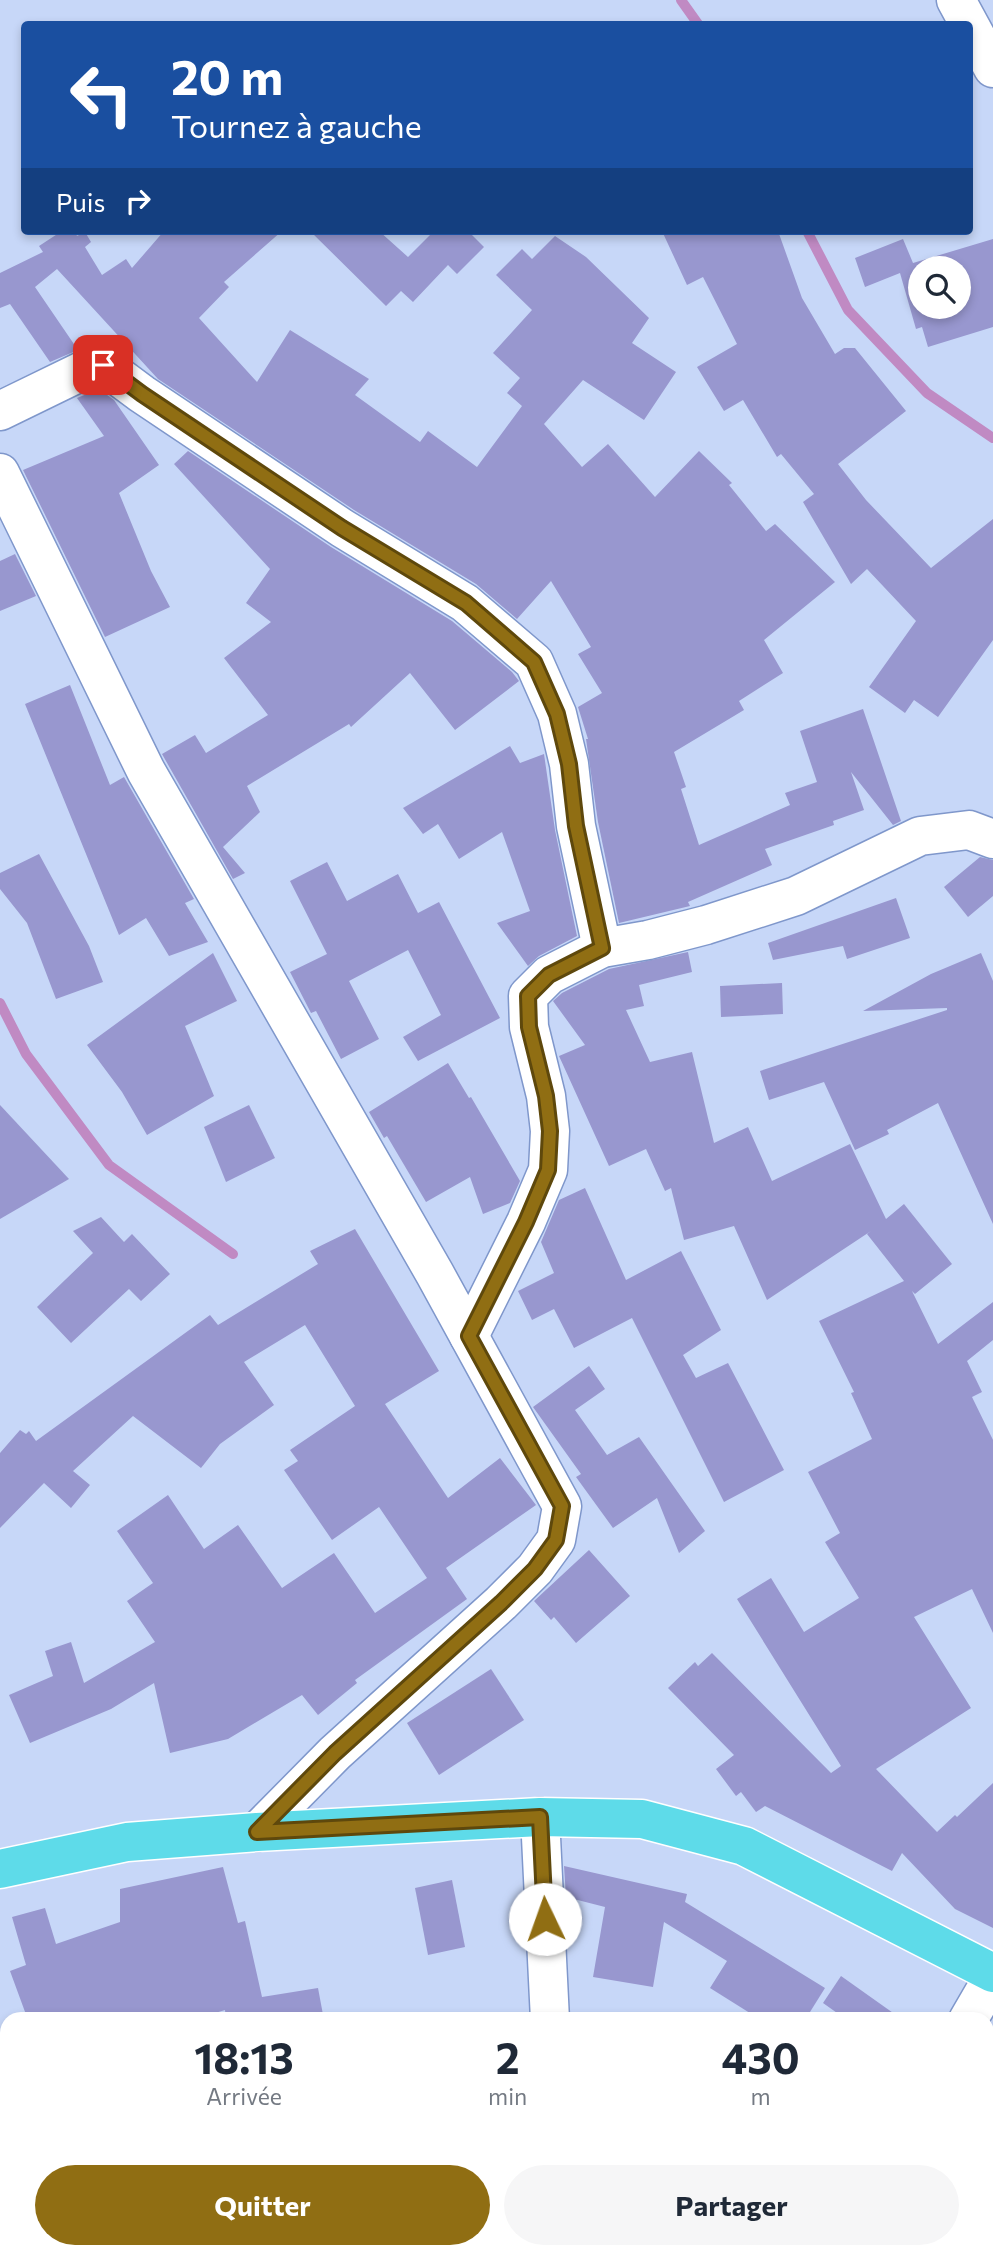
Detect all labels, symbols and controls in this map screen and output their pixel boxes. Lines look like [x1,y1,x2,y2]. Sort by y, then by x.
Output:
text: 20 m [171,45,283,105]
icon: left [56,49,147,140]
text: Tournez à gauche [171,105,422,145]
icon: right [119,182,157,220]
text: Puis [56,186,105,217]
map controls [908,256,971,319]
button: search [908,256,971,319]
pin [73,335,133,395]
icon: arrive [84,346,122,384]
position arrow [508,1882,582,1956]
text: 18:13 [194,2031,294,2083]
text: 2 [496,2031,520,2083]
text: 430 [722,2031,800,2083]
text: Arrivée [206,2082,282,2110]
text: min [488,2082,527,2110]
text: m [751,2082,771,2110]
button: Quitter [35,2165,490,2245]
button: Partager [504,2165,959,2245]

